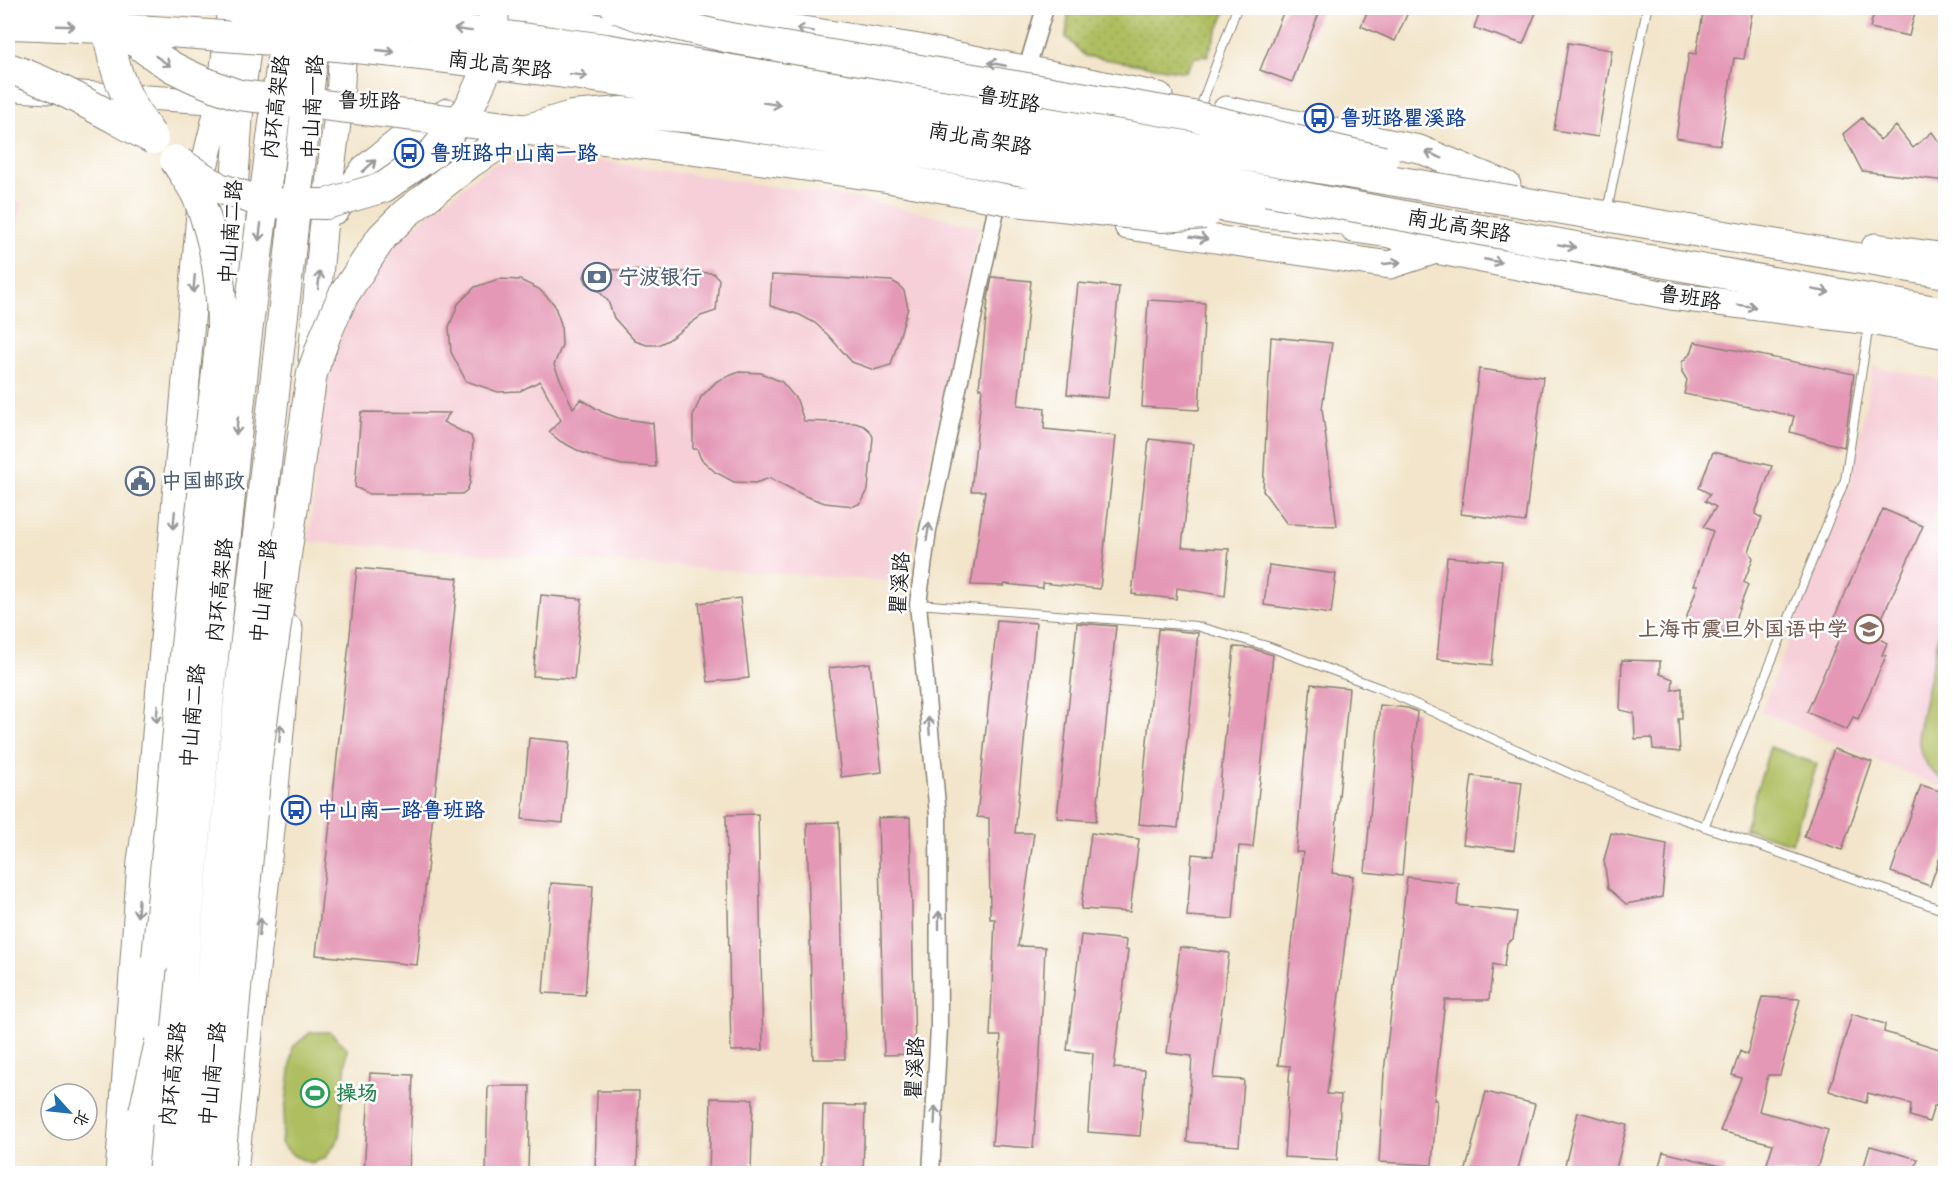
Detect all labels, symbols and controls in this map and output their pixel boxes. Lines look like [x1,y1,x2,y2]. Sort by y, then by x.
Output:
one-way arrow [55,21,75,32]
one-way arrow [453,24,473,35]
one-way arrow [795,24,815,35]
street label: 南北高架路 [446,44,554,86]
one-way arrow [375,46,395,57]
street label: 内环高架路 [255,53,297,161]
street label: 中山南一路 [296,54,330,160]
one-way arrow [154,55,170,67]
one-way arrow [987,58,1007,69]
one-way arrow [569,70,589,81]
street label: 鲁班路 [975,80,1043,120]
street label: 鲁班路 [337,86,401,116]
one-way arrow [762,99,782,110]
bus stop icon: 鲁班路瞿溪路 [1303,102,1335,134]
place label: 鲁班路瞿溪路 [1340,104,1466,133]
street label: 南北高架路 [926,116,1034,162]
bus stop icon: 鲁班路中山南一路 [393,137,425,169]
place label: 鲁班路中山南一路 [430,139,598,168]
one-way arrow [1425,149,1444,160]
one-way arrow [361,159,376,173]
street label: 中山南二路 [213,179,249,285]
street label: 南北高架路 [1405,203,1513,249]
one-way arrow [254,222,265,242]
one-way arrow [1189,232,1208,243]
one-way arrow [1557,241,1576,252]
one-way arrow [1483,256,1503,267]
one-way arrow [1382,257,1401,268]
bank icon: 宁波银行 [581,261,613,293]
place label: 宁波银行 [618,263,702,292]
one-way arrow [314,271,325,291]
one-way arrow [188,273,199,293]
street label: 鲁班路 [1657,279,1723,317]
one-way arrow [1811,286,1830,297]
one-way arrow [1737,301,1757,312]
one-way arrow [231,415,242,435]
public building icon: 中国邮政 [124,465,156,497]
place label: 中国邮政 [161,467,245,496]
one-way arrow [168,510,179,529]
one-way arrow [922,523,933,542]
street label: 内环高架路 [200,536,240,644]
street label: 中山南一路 [244,537,284,645]
street label: 瞿溪路 [883,551,917,615]
school or university icon: 上海市震旦外国语中学 [1853,613,1885,645]
place label: 上海市震旦外国语中学 [1638,615,1848,644]
street label: 中山南二路 [174,662,212,770]
one-way arrow [152,704,163,724]
one-way arrow [923,716,934,736]
one-way arrow [275,724,286,744]
bus stop icon: 中山南一路鲁班路 [280,794,312,826]
place label: 中山南一路鲁班路 [317,796,485,825]
one-way arrow [132,898,143,918]
one-way arrow [933,911,945,931]
one-way arrow [255,918,266,938]
street label: 内环高架路 [153,1020,193,1128]
street label: 中山南一路 [193,1020,233,1128]
street label: 瞿溪路 [899,1036,931,1100]
sports icon: 操场 [299,1077,331,1109]
place label: 操场 [336,1079,378,1108]
north arrow [39,1082,99,1142]
text: 北 [68,1106,95,1130]
one-way arrow [929,1106,940,1126]

